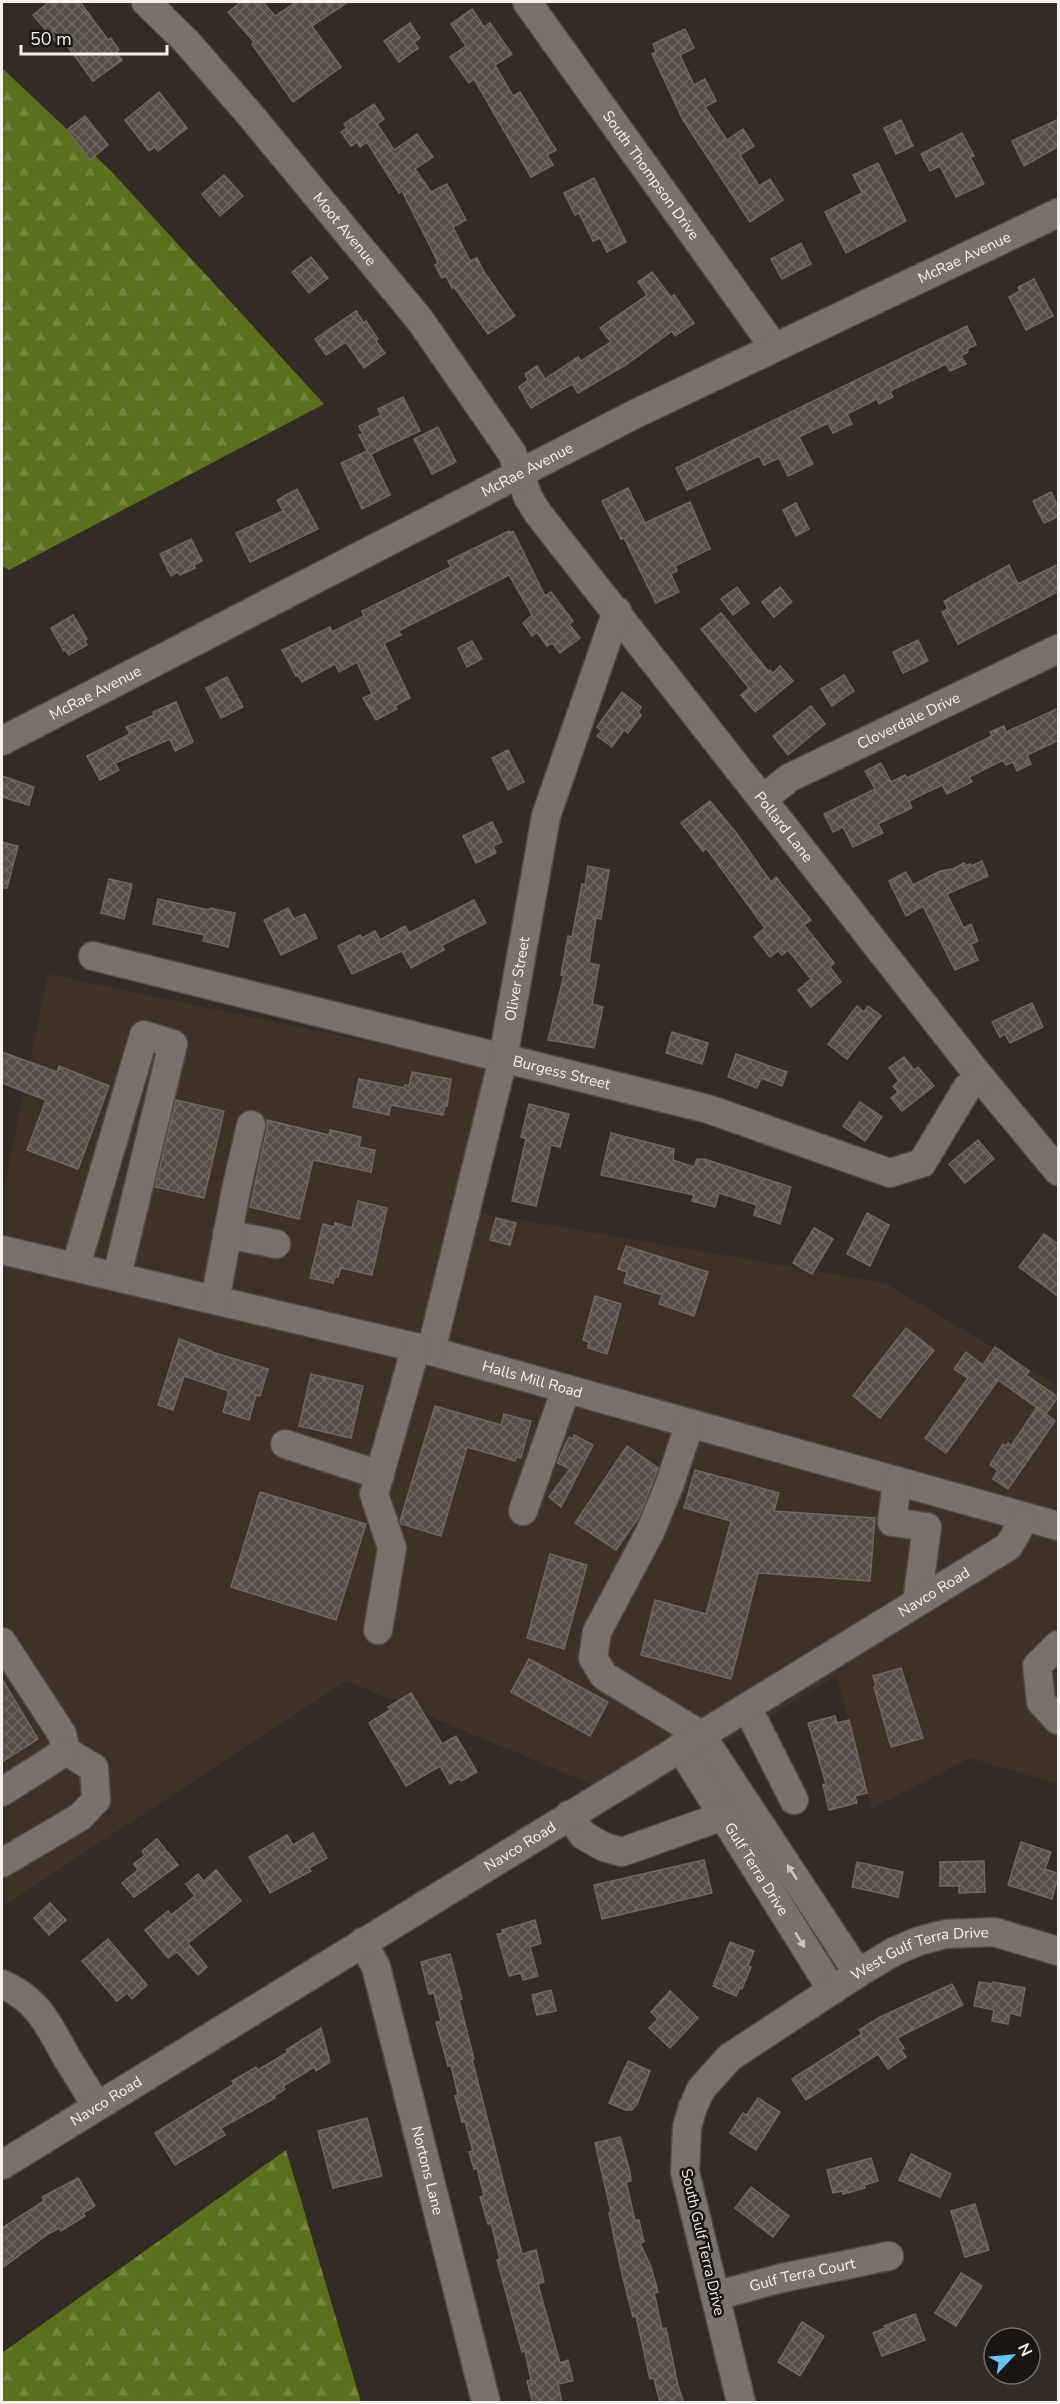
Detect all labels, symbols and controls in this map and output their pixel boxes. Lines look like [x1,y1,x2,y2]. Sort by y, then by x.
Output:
scale bar [21,18,166,56]
text: 50 m [30,27,72,51]
street label: South Thompson Drive [598,106,704,244]
street label: Moot Avenue [308,188,381,270]
street label: McRae Avenue [914,227,1014,288]
street label: McRae Avenue [478,438,576,502]
street label: McRae Avenue [46,661,145,725]
street label: Cloverdale Drive [854,687,963,754]
street label: Pollard Lane [750,787,818,866]
street label: Oliver Street [500,935,535,1023]
street label: Burgess Street [511,1051,613,1095]
street label: Halls Mill Road [480,1356,585,1403]
street label: Navco Road [894,1562,974,1622]
street label: Navco Road [480,1817,560,1876]
street label: Gulf Terra Drive [720,1819,793,1920]
one-way arrow [786,1864,797,1880]
street label: West Gulf Terra Drive [847,1922,989,1985]
one-way arrow [795,1931,806,1948]
street label: Navco Road [66,2072,145,2131]
street label: Nortons Lane [407,2124,448,2217]
street label: South Gulf Terra Drive [676,2167,730,2317]
street label: Gulf Terra Court [747,2253,858,2296]
north arrow [982,2326,1042,2386]
text: N [1012,2340,1037,2360]

